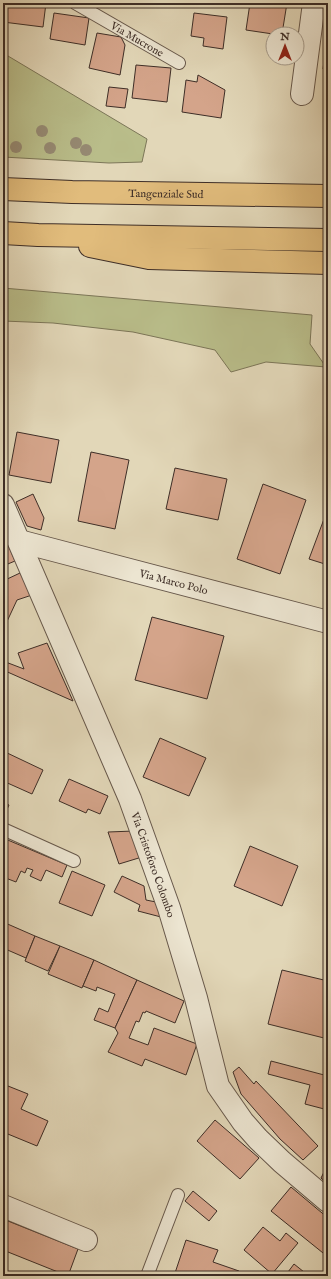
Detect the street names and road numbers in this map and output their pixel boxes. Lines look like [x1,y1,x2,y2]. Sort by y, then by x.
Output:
street label: Via Mucrone [107,19,166,61]
street label: Tangenziale Sud [128,187,204,202]
street label: Via Marco Polo [137,567,209,598]
street label: Via Cristoforo Colombo [127,809,177,919]

